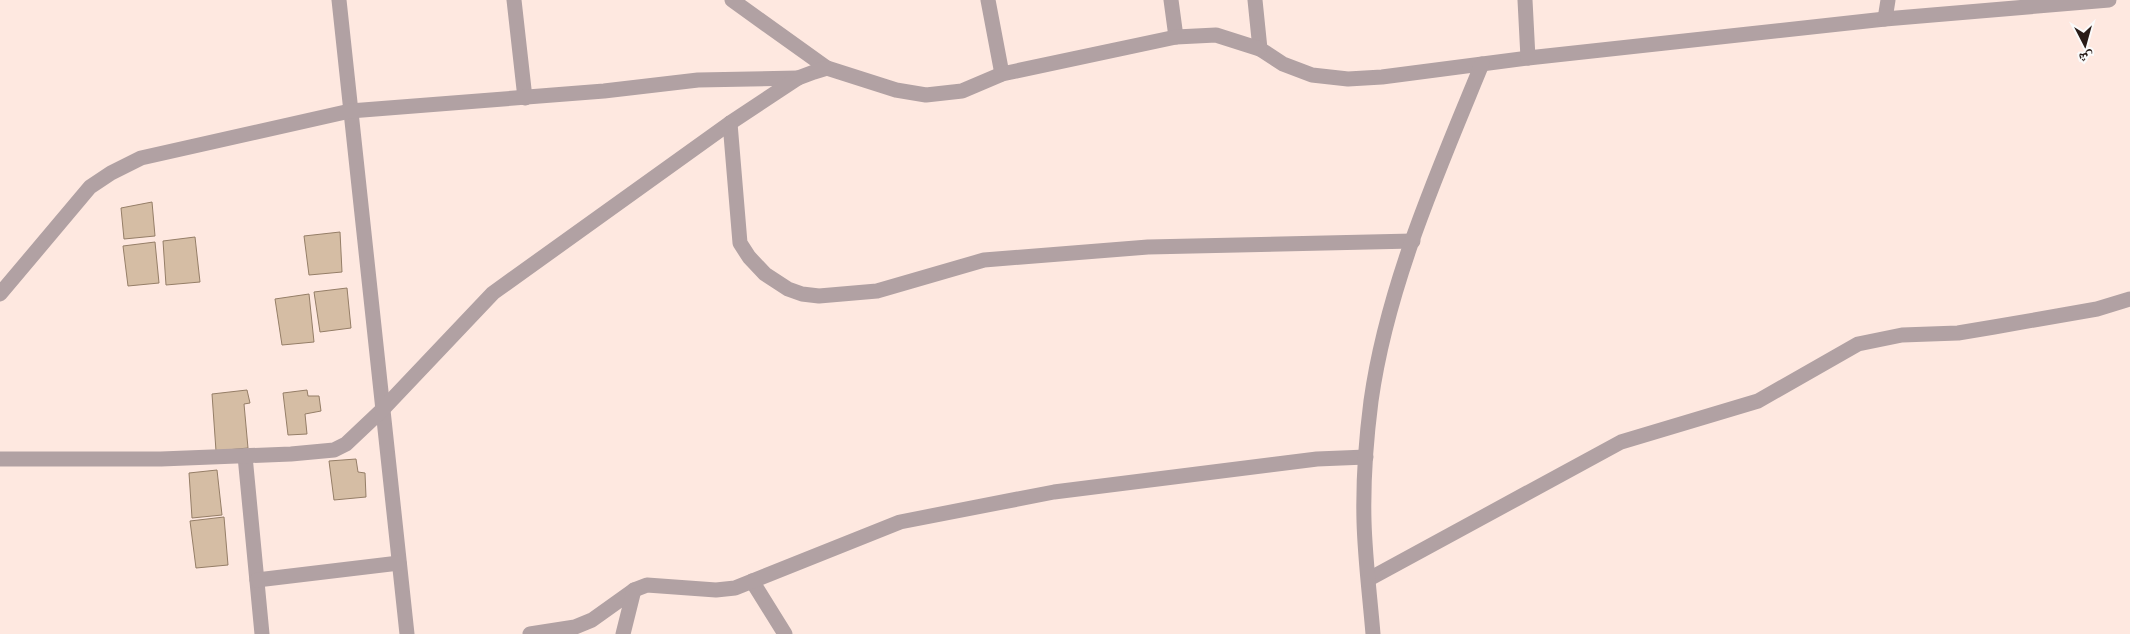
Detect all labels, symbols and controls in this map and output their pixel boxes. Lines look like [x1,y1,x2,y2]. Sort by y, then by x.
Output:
north arrow [2060,20,2110,70]
text: ش [2078,48,2095,68]

